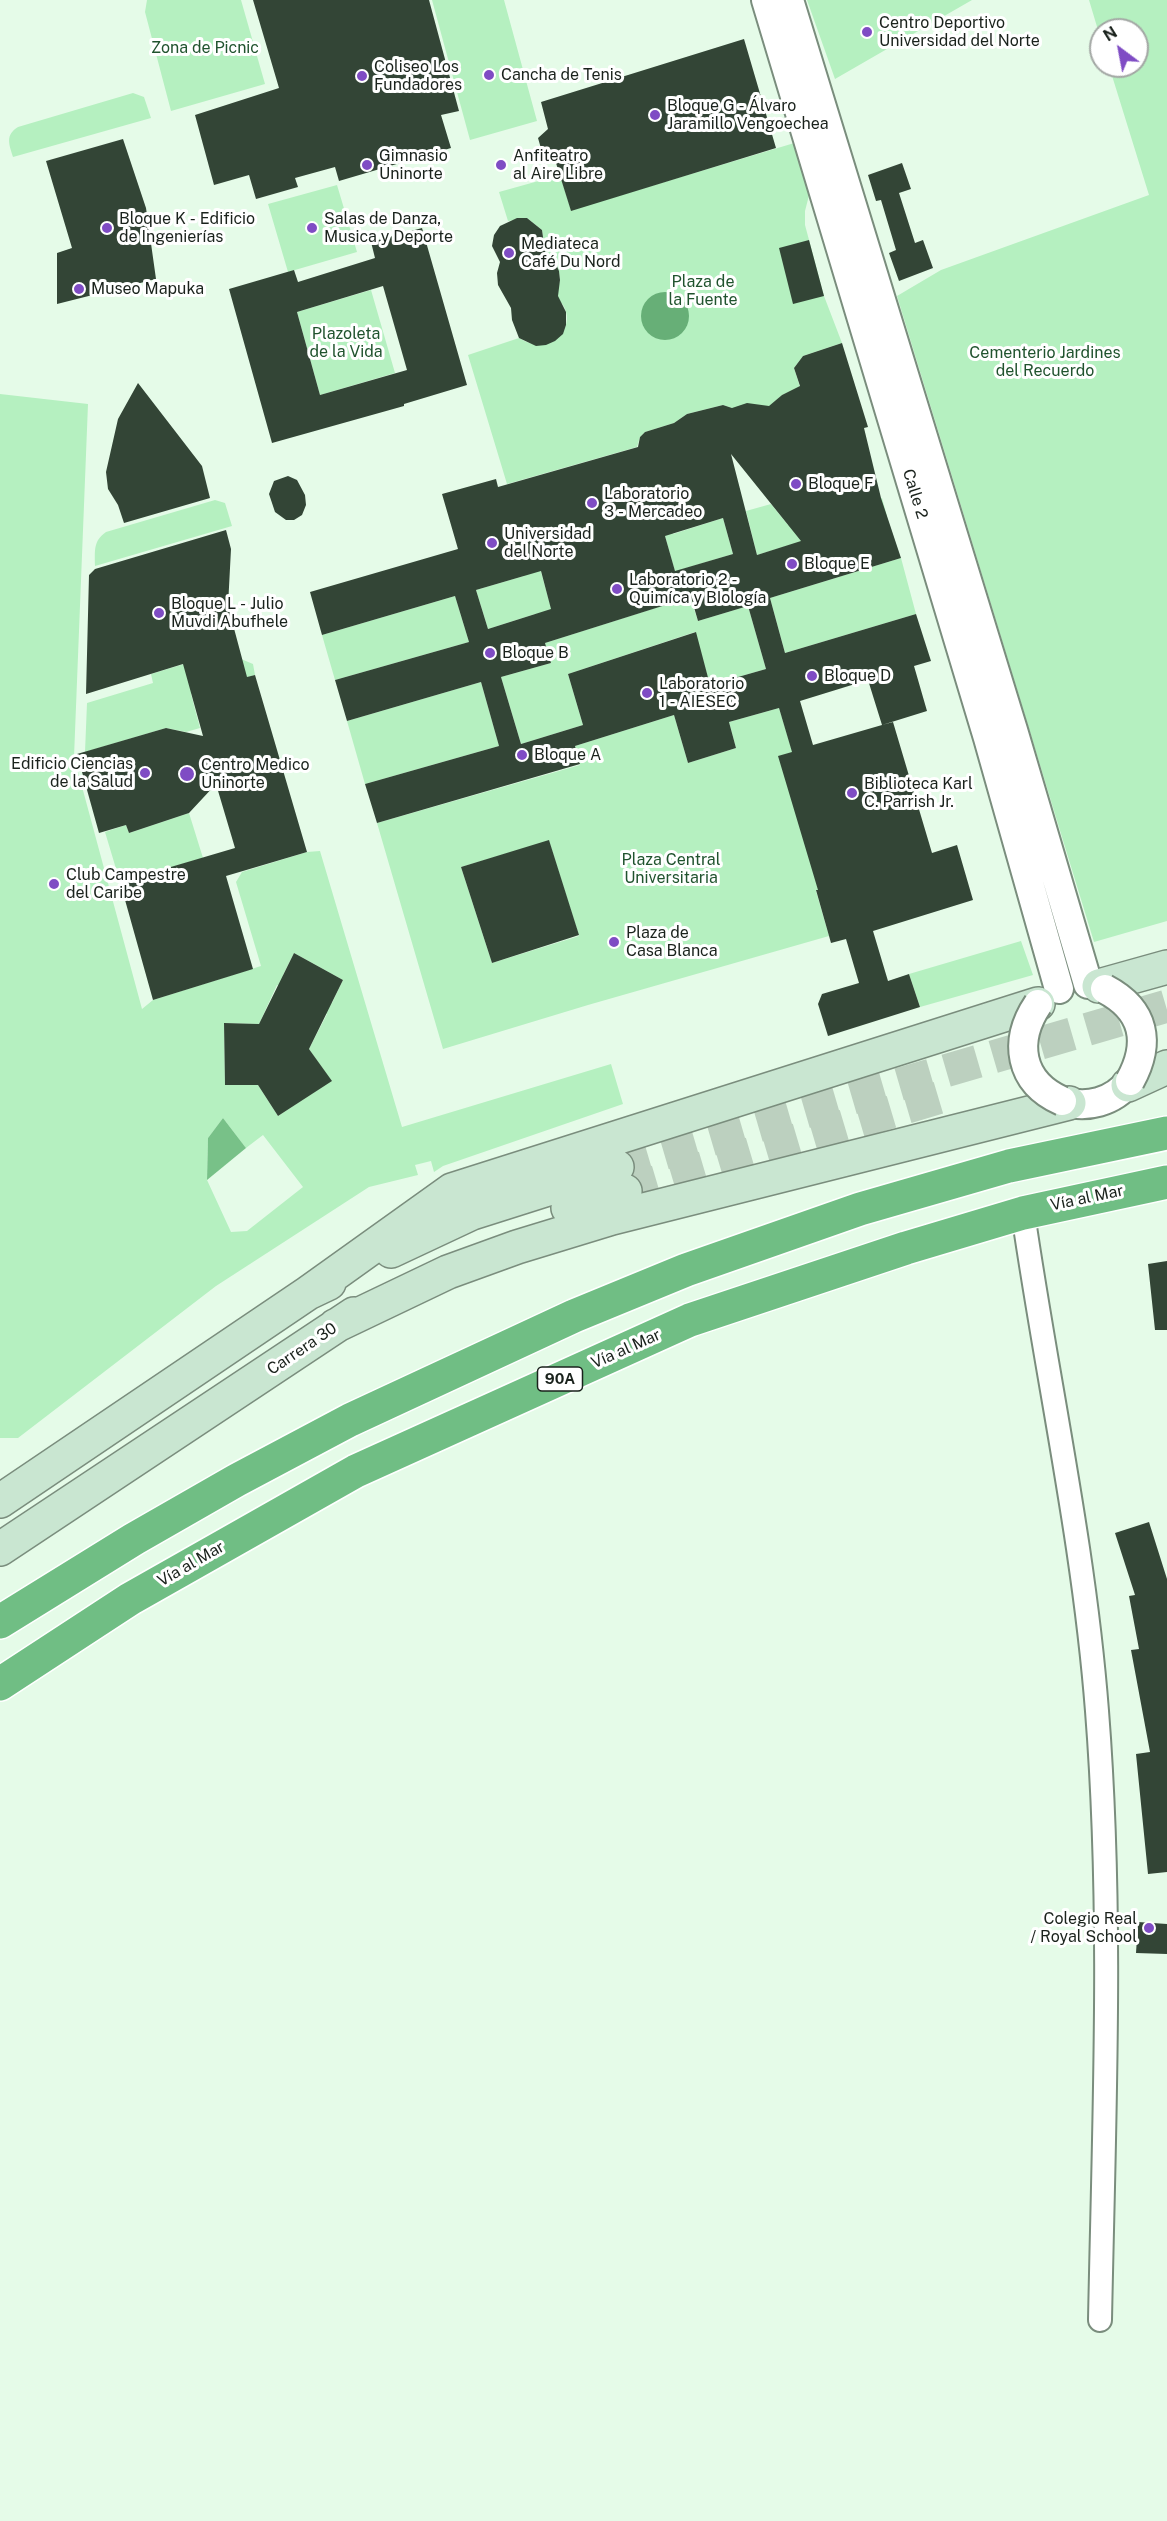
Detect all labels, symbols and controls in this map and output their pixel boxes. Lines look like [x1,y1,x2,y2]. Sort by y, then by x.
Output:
place label: Centro Deportivo Universidad del Norte [879,13,1040,51]
north arrow [1089,18,1149,78]
text: N [1100,23,1121,45]
marker: Centro Deportivo Universidad del Norte [860,25,874,39]
park label: Zona de Picnic [151,38,259,58]
place label: Coliseo Los Fundadores [374,57,462,95]
place label: Cancha de Tenis [501,65,622,85]
marker: Cancha de Tenis [482,68,496,82]
marker: Coliseo Los Fundadores [355,69,369,83]
place label: Bloque G - Álvaro Jaramillo Vengoechea [667,96,829,134]
marker: Bloque G - Álvaro Jaramillo Vengoechea [648,108,662,122]
place label: Gimnasio Uninorte [379,146,448,184]
place label: Anfiteatro al Aire Libre [513,146,603,184]
marker: Gimnasio Uninorte [360,158,374,172]
marker: Anfiteatro al Aire Libre [494,158,508,172]
place label: Bloque K - Edificio de Ingenierías [119,209,255,247]
place label: Salas de Danza, Musica y Deporte [324,209,453,247]
marker: Bloque K - Edificio de Ingenierías [100,221,114,235]
marker: Salas de Danza, Musica y Deporte [305,221,319,235]
place label: Mediateca Café Du Nord [521,234,621,272]
marker: Mediateca Café Du Nord [502,246,516,260]
park label: Plaza de la Fuente [668,272,738,310]
place label: Museo Mapuka [91,279,204,299]
marker: Museo Mapuka [72,282,86,296]
park label: Plazoleta de la Vida [309,324,383,362]
park label: Cementerio Jardines del Recuerdo [969,343,1121,381]
street label: Calle 2 [898,467,932,521]
place label: Bloque F [808,474,873,494]
marker: Bloque F [789,477,803,491]
place label: Laboratorio 3 - Mercadeo [604,484,702,522]
marker: Laboratorio 3 - Mercadeo [585,496,599,510]
place label: Universidad del Norte [504,524,592,562]
marker: Universidad del Norte [485,536,499,550]
place label: Bloque E [804,554,870,574]
marker: Bloque E [785,557,799,571]
place label: Laboratorio 2 - Quimíca y BIología [629,570,766,608]
marker: Laboratorio 2 - Quimíca y BIología [610,582,624,596]
place label: Bloque L - Julio Muvdi Abufhele [171,594,288,632]
marker: Bloque L - Julio Muvdi Abufhele [152,606,166,620]
place label: Bloque B [502,643,569,663]
marker: Bloque B [483,646,497,660]
place label: Bloque D [824,666,891,686]
marker: Bloque D [805,669,819,683]
place label: Laboratorio 1 - AIESEC [659,674,744,712]
marker: Laboratorio 1 - AIESEC [640,686,654,700]
place label: Bloque A [534,745,601,765]
marker: Bloque A [515,748,529,762]
place label: Edificio Ciencias de la Salud [11,754,133,792]
place label: Centro Medico Uninorte [201,755,310,793]
marker: Centro Medico Uninorte [178,765,196,783]
marker: Edificio Ciencias de la Salud [138,766,152,780]
place label: Biblioteca Karl C. Parrish Jr. [864,774,973,812]
marker: Biblioteca Karl C. Parrish Jr. [845,786,859,800]
park label: Plaza Central Universitaria [621,850,721,888]
place label: Club Campestre del Caribe [66,865,186,903]
marker: Club Campestre del Caribe [47,877,61,891]
place label: Plaza de Casa Blanca [626,923,718,961]
marker: Plaza de Casa Blanca [607,935,621,949]
street label: Vía al Mar [1049,1181,1125,1215]
street label: Carrera 30 [264,1319,340,1379]
street label: Vía al Mar [588,1325,664,1373]
road number: 90A [538,1367,582,1391]
street label: Vía al Mar [154,1537,228,1591]
place label: Colegio Real / Royal School [1031,1909,1137,1947]
marker: Colegio Real / Royal School [1142,1921,1156,1935]

